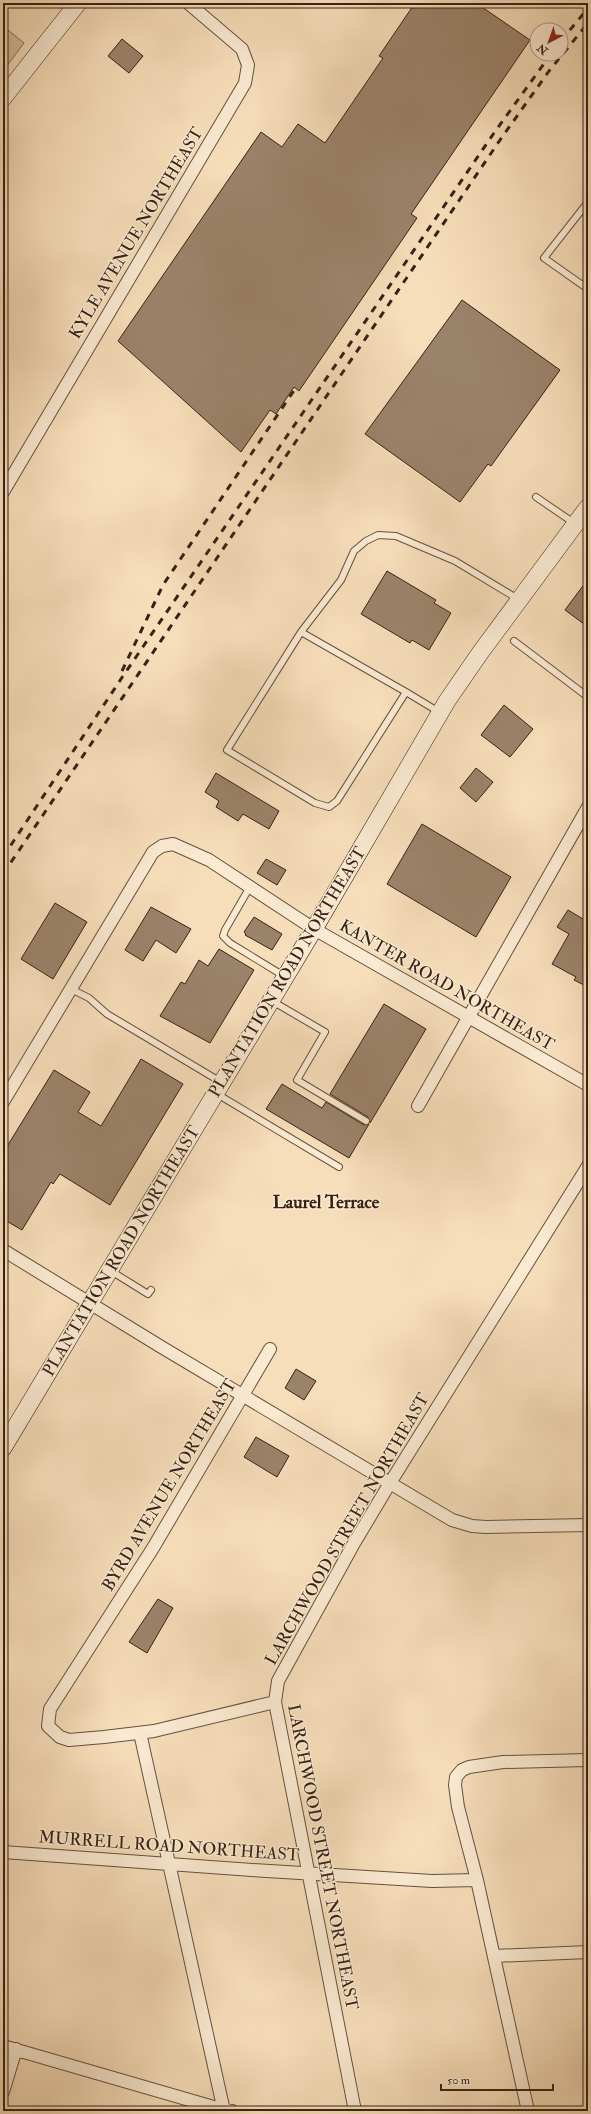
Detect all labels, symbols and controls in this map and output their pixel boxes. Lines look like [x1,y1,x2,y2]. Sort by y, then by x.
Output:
north arrow [529,22,569,62]
text: N [534,40,552,58]
street label: KYLE AVENUE NORTHEAST [64,123,208,343]
street label: PLANTATION ROAD NORTHEAST [204,843,371,1101]
street label: KANTER ROAD NORTHEAST [336,915,558,1055]
street label: PLANTATION ROAD NORTHEAST [38,1122,205,1380]
district label: Laurel Terrace [273,1191,380,1214]
street label: BYRD AVENUE NORTHEAST [97,1375,241,1595]
street label: LARCHWOOD STREET NORTHEAST [260,1389,434,1669]
street label: LARCHWOOD STREET NORTHEAST [283,1703,363,2012]
street label: MURRELL ROAD NORTHEAST [38,1826,300,1866]
scale bar [441,2066,553,2092]
text: 50 m [447,2073,471,2088]

